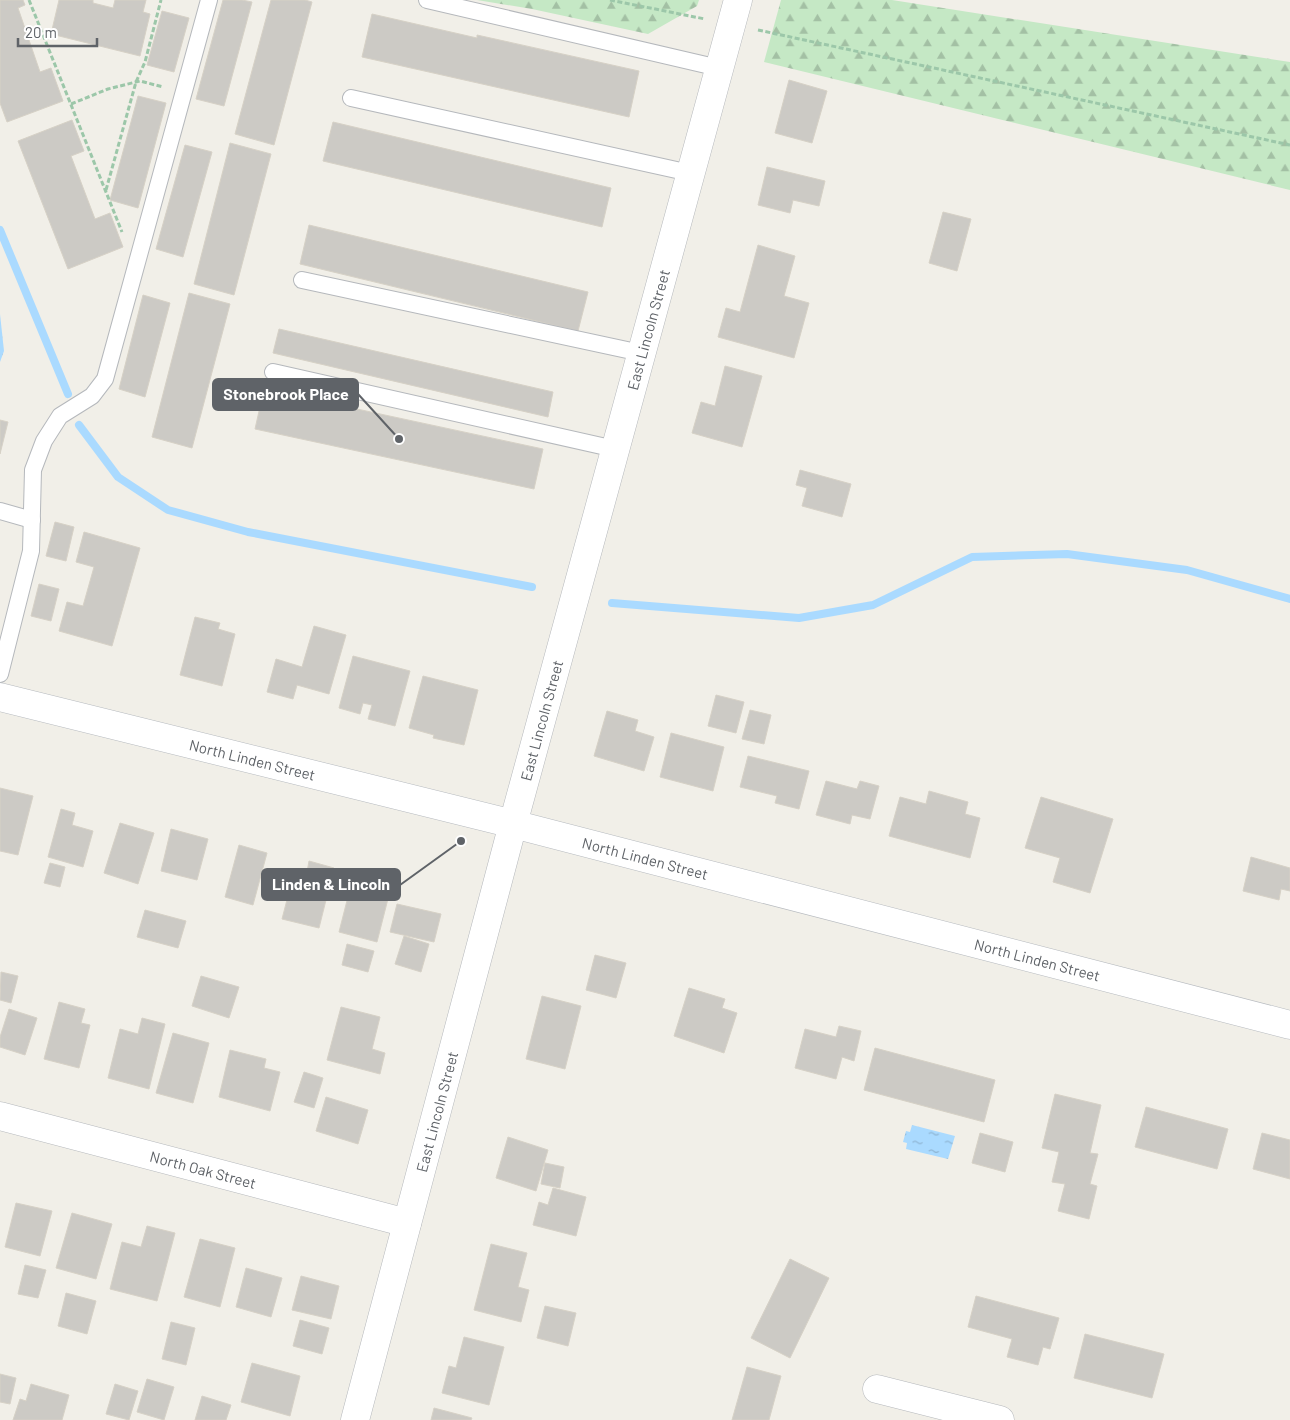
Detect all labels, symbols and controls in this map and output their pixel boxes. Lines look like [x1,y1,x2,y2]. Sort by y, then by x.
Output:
scale bar [18,15,96,47]
text: 20 m [25,23,57,41]
street label: East Lincoln Street [623,267,673,392]
callout: Stonebrook Place [213,379,358,410]
text: Stonebrook Place [223,384,349,403]
street label: East Lincoln Street [516,658,566,783]
street label: North Linden Street [188,735,317,784]
street label: North Linden Street [580,833,710,883]
callout: Linden & Lincoln [262,869,400,900]
text: Linden & Lincoln [272,874,390,893]
street label: North Linden Street [972,935,1102,985]
street label: East Lincoln Street [412,1049,461,1174]
street label: North Oak Street [148,1147,258,1192]

